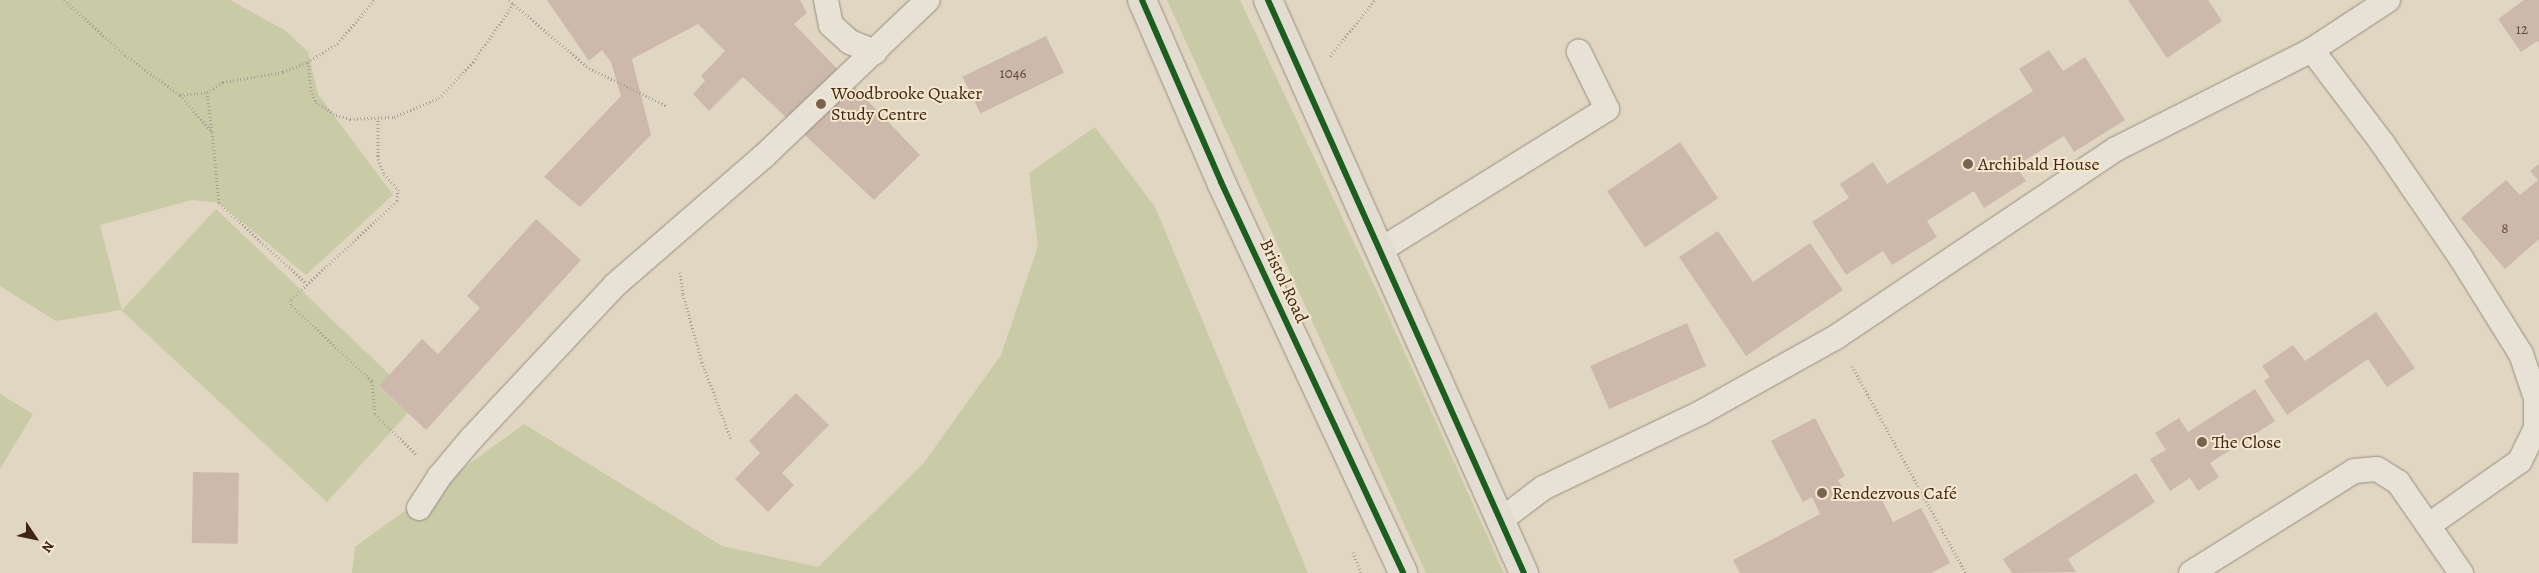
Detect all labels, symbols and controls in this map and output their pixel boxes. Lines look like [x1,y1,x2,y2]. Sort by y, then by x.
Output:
house number: 12 [2516,21,2528,39]
house number: 1046 [1000,65,1026,83]
place label: Woodbrooke Quaker Study Centre [831,83,982,126]
marker: Woodbrooke Quaker Study Centre [815,98,827,110]
place label: Archibald House [1978,153,2100,175]
marker: Archibald House [1962,158,1974,170]
house number: 8 [2501,220,2509,238]
street label: Bristol Road [1255,236,1313,326]
place label: The Close [2212,431,2281,453]
marker: The Close [2196,436,2208,448]
place label: Rendezvous Café [1832,482,1957,504]
marker: Rendezvous Café [1816,487,1828,499]
north arrow [10,513,60,563]
text: N [37,537,59,556]

